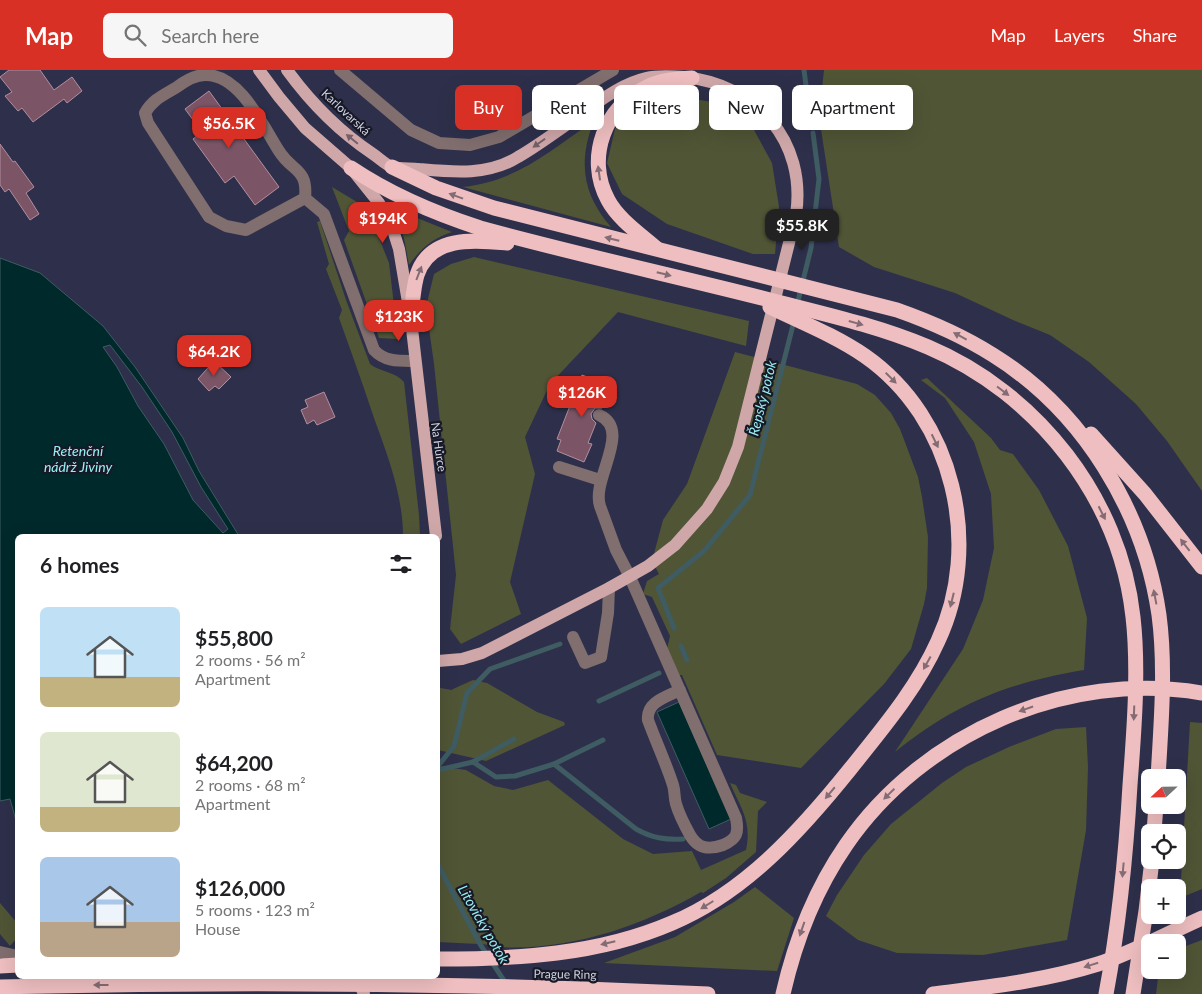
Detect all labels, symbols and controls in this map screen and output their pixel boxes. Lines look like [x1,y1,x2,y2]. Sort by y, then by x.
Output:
search box [103,13,453,58]
text: Map [25,21,73,50]
icon: search [121,21,149,49]
text: Search here [161,24,259,47]
text: Map [990,24,1026,46]
text: Layers [1054,24,1105,46]
text: Share [1133,24,1177,46]
chip: Buy [455,85,522,130]
chip: Rent [532,85,604,130]
chip: Filters [614,85,699,130]
chip: New [709,85,782,130]
chip: Apartment [792,85,913,130]
street label: Karlovarská [318,86,374,138]
pin: $56.5K [188,106,270,149]
text: $56.5K [203,113,255,132]
one-way arrow [346,133,359,144]
one-way arrow [533,138,546,148]
one-way arrow [595,164,603,180]
one-way arrow [448,192,463,199]
pin: $194K [348,202,418,244]
text: $194K [359,208,407,227]
pin: $55.8K [761,208,843,251]
text: $55.8K [776,215,828,234]
one-way arrow [605,235,620,243]
one-way arrow [415,265,423,280]
one-way arrow [657,270,672,278]
pin: $123K [364,300,434,342]
text: $123K [375,306,423,325]
one-way arrow [849,320,864,328]
one-way arrow [953,332,968,340]
pin: $64.2K [173,334,255,377]
text: $64.2K [188,341,240,360]
water label: Řepský potok [744,358,780,437]
one-way arrow [884,372,896,384]
pin: $126K [547,376,617,418]
text: $126K [558,382,606,401]
one-way arrow [996,385,1009,396]
street label: Na Hůrce [428,421,450,473]
one-way arrow [931,434,940,449]
water label: Retenční nádrž Jiviny [44,442,112,475]
one-way arrow [1098,506,1106,520]
one-way arrow [1179,539,1190,552]
icon: filters [387,550,415,578]
text: 6 homes [40,552,119,577]
one-way arrow [1151,589,1159,604]
one-way arrow [948,592,956,607]
text: $55,800 [195,625,273,650]
icon: home [80,627,140,687]
text: 2 rooms · 56 m² [195,650,306,669]
one-way arrow [923,656,931,671]
text: Apartment [195,669,270,688]
one-way arrow [1018,705,1033,713]
one-way arrow [1129,705,1137,721]
text: $64,200 [195,750,273,775]
icon: home [80,752,140,812]
north arrow [1141,769,1186,814]
map controls [1141,769,1186,979]
text: 2 rooms · 68 m² [195,775,306,794]
one-way arrow [824,787,836,799]
one-way arrow [883,788,895,800]
text: Apartment [195,794,270,813]
button: locate [1141,824,1186,869]
one-way arrow [1119,862,1127,878]
text: $126,000 [195,875,285,900]
icon: home [80,877,140,937]
button: + [1141,879,1186,924]
water label: Litovický potok [455,882,513,966]
text: 5 rooms · 123 m² [195,900,315,919]
one-way arrow [700,900,713,909]
text: House [195,919,240,938]
one-way arrow [798,922,805,937]
button: − [1141,934,1186,979]
one-way arrow [600,939,615,947]
one-way arrow [1083,962,1098,970]
street label: Prague Ring [533,966,597,982]
one-way arrow [93,981,109,989]

